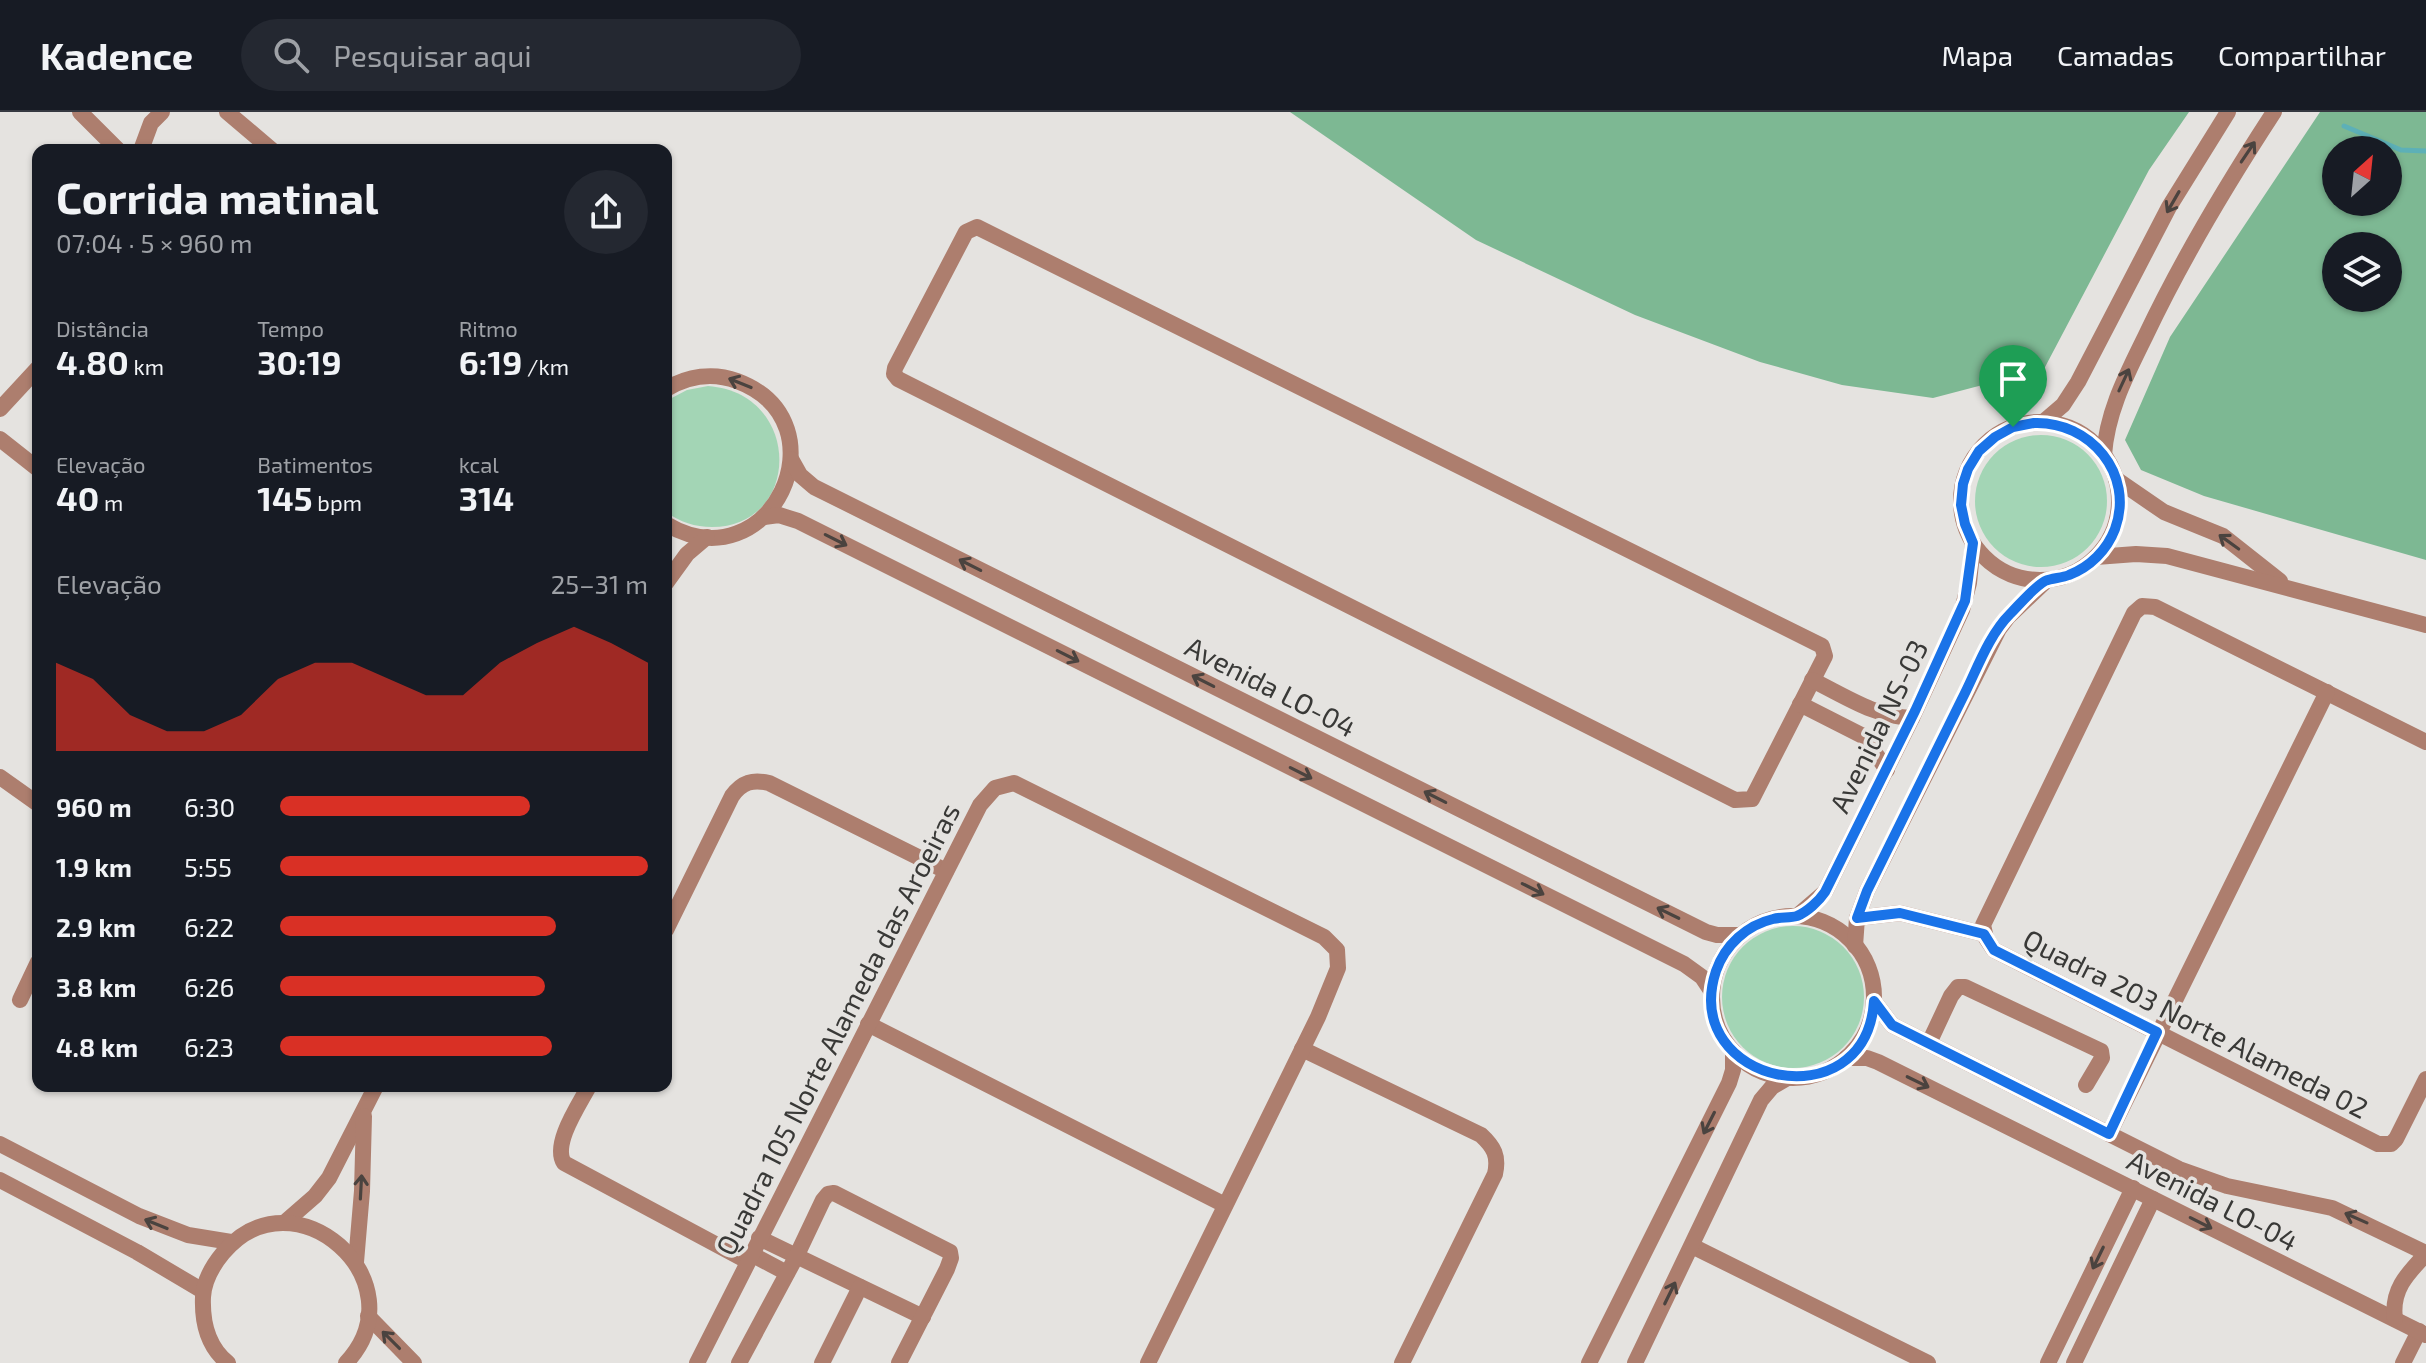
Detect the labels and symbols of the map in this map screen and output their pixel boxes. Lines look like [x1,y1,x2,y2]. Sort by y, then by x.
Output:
north arrow [2322,136,2402,216]
one-way arrow [2239,141,2256,163]
one-way arrow [2164,190,2180,213]
pin [1979,345,2047,427]
one-way arrow [2117,369,2132,393]
one-way arrow [728,375,753,389]
one-way arrow [823,533,847,548]
one-way arrow [2219,533,2241,550]
one-way arrow [959,557,983,572]
street label: Avenida LO-04 [1180,628,1362,744]
street label: Avenida NS-03 [1822,634,1934,818]
one-way arrow [1056,649,1080,665]
one-way arrow [1191,673,1215,688]
one-way arrow [1288,765,1312,781]
one-way arrow [1424,789,1448,804]
street label: Quadra 105 Norte Alameda das Aroeiras [708,797,966,1261]
one-way arrow [1521,882,1545,897]
one-way arrow [1657,905,1681,920]
street label: Quadra 203 Norte Alameda 02 [2018,921,2374,1125]
one-way arrow [1906,1075,1930,1090]
one-way arrow [1701,1111,1716,1135]
street label: Avenida LO-04 [2122,1142,2304,1258]
one-way arrow [354,1174,369,1201]
one-way arrow [2344,1210,2368,1225]
one-way arrow [144,1215,169,1230]
one-way arrow [2189,1216,2213,1231]
one-way arrow [2090,1246,2106,1270]
one-way arrow [1662,1281,1678,1305]
one-way arrow [382,1330,401,1350]

